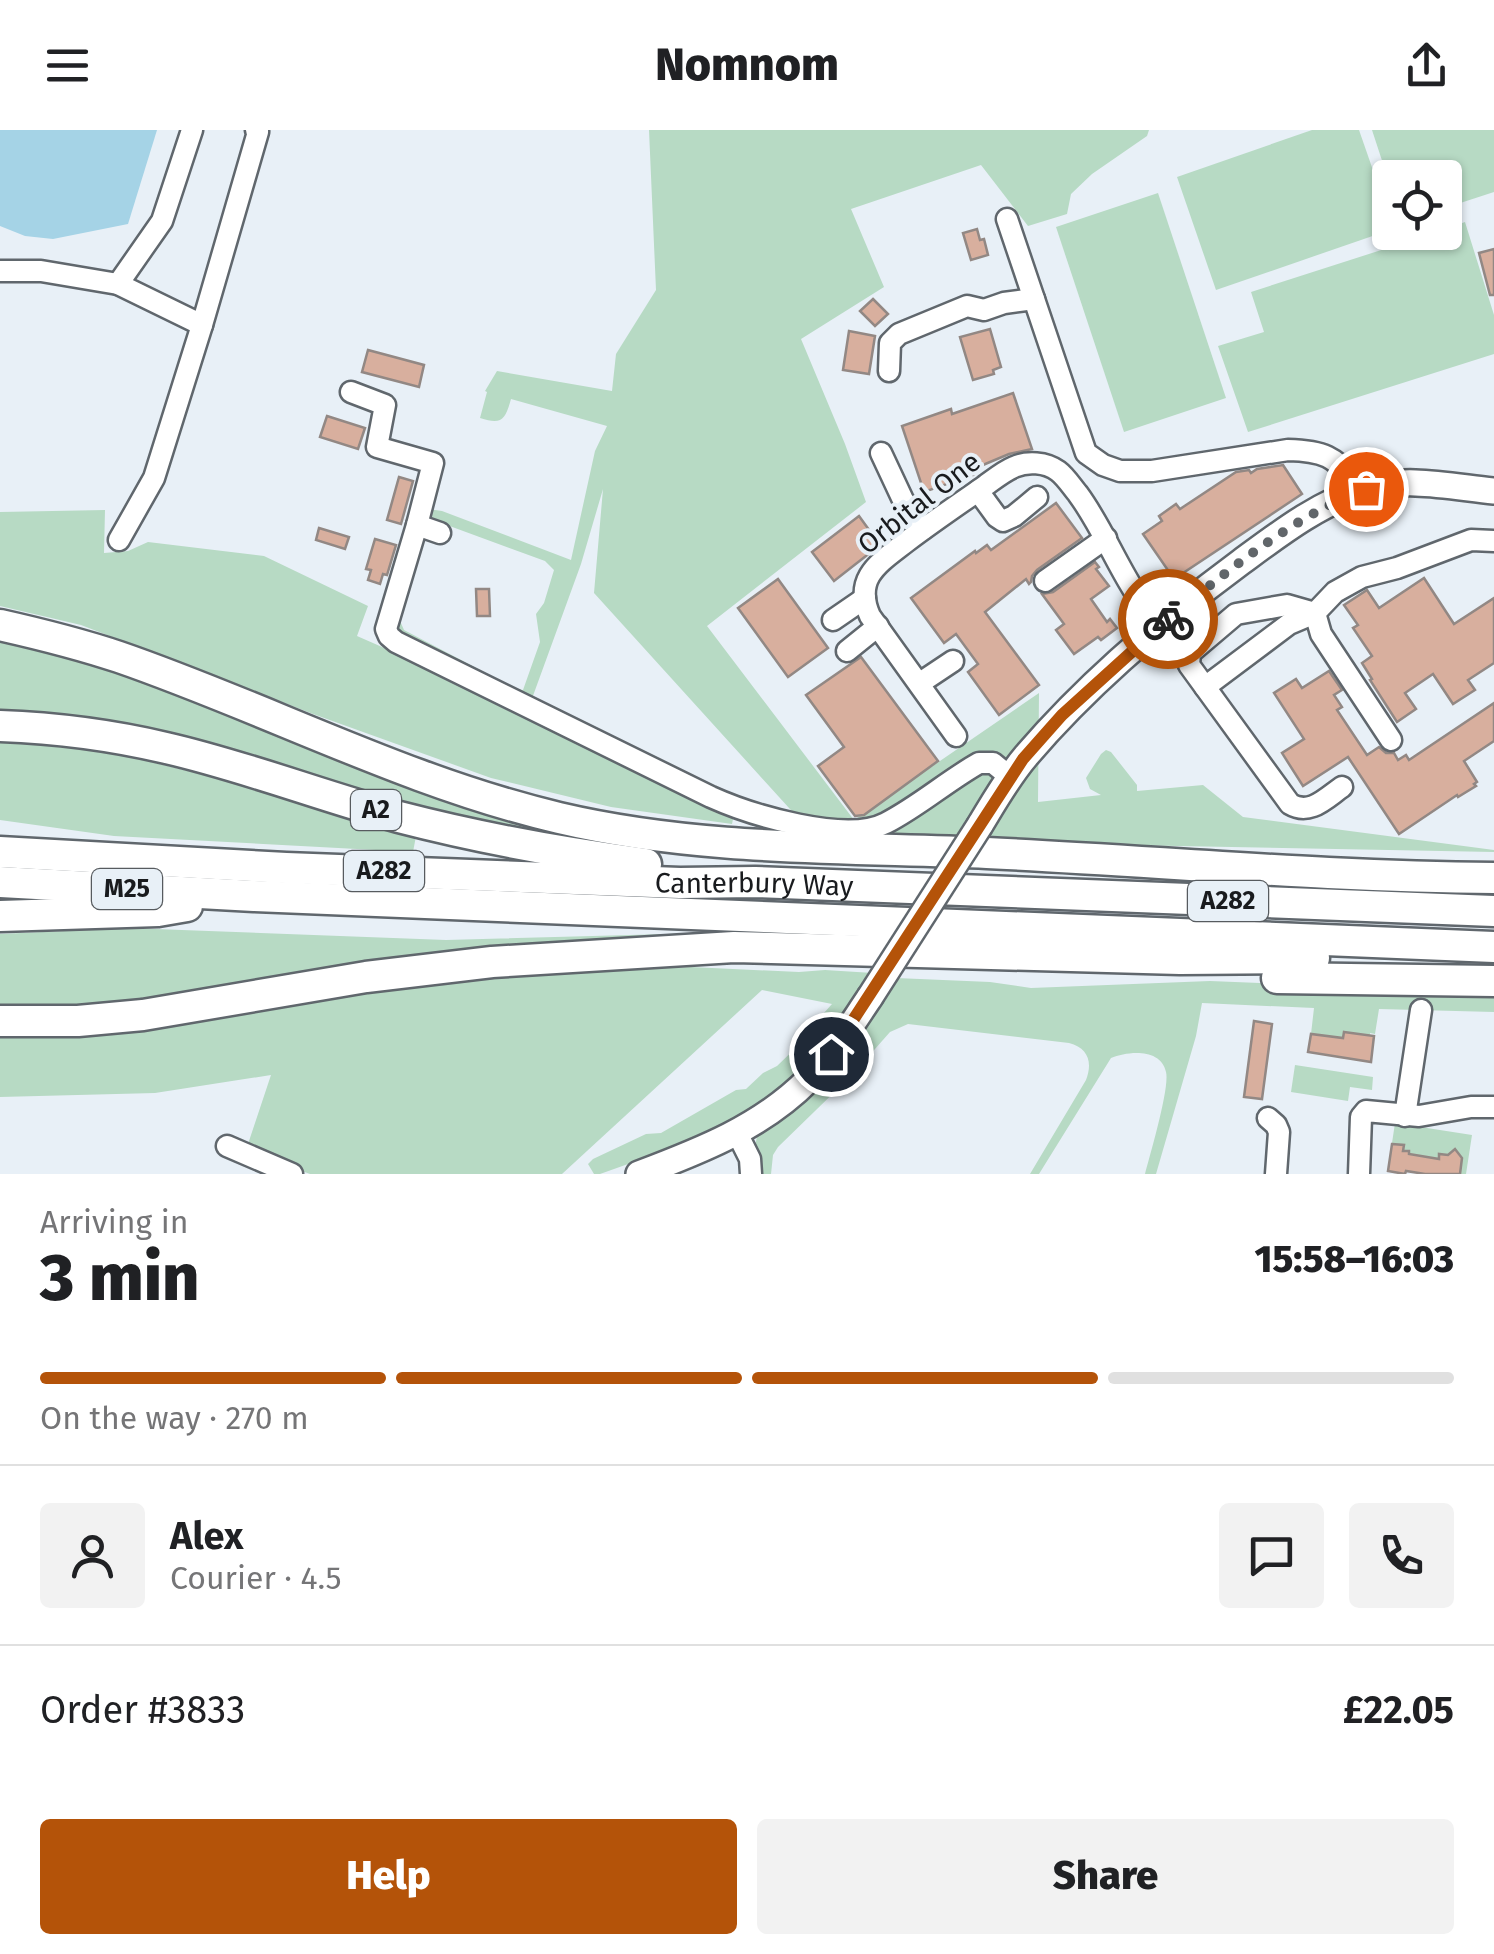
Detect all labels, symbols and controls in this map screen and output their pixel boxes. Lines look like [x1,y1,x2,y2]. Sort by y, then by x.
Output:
icon: menu [40,38,95,93]
text: Nomnom [655,38,839,92]
icon: share [1399,38,1454,93]
map controls [1372,160,1462,250]
button: locate [1372,160,1462,250]
street label: Orbital One [851,445,987,561]
pin [1324,447,1409,532]
icon: bag [1339,462,1394,517]
courier [1118,569,1218,669]
icon: bike [1141,592,1196,647]
road number: A2 [351,790,401,830]
road number: A282 [344,851,424,891]
street label: Canterbury Way [654,865,854,902]
road number: M25 [92,869,162,909]
road number: A282 [1188,881,1268,921]
pin [789,1012,874,1097]
icon: home [804,1027,859,1082]
text: Arriving in [40,1203,188,1241]
text: 15:58–16:03 [1254,1236,1454,1282]
text: 3 min [40,1239,199,1317]
text: On the way · 270 m [40,1399,309,1437]
button: person [40,1503,145,1608]
button: chat [1219,1503,1324,1608]
button: phone [1349,1503,1454,1608]
text: Alex [170,1513,243,1559]
text: Courier · 4.5 [170,1559,341,1597]
text: Order #3833 [40,1687,245,1733]
text: £22.05 [1343,1687,1454,1733]
button: Help [40,1819,737,1934]
button: Share [757,1819,1454,1934]

